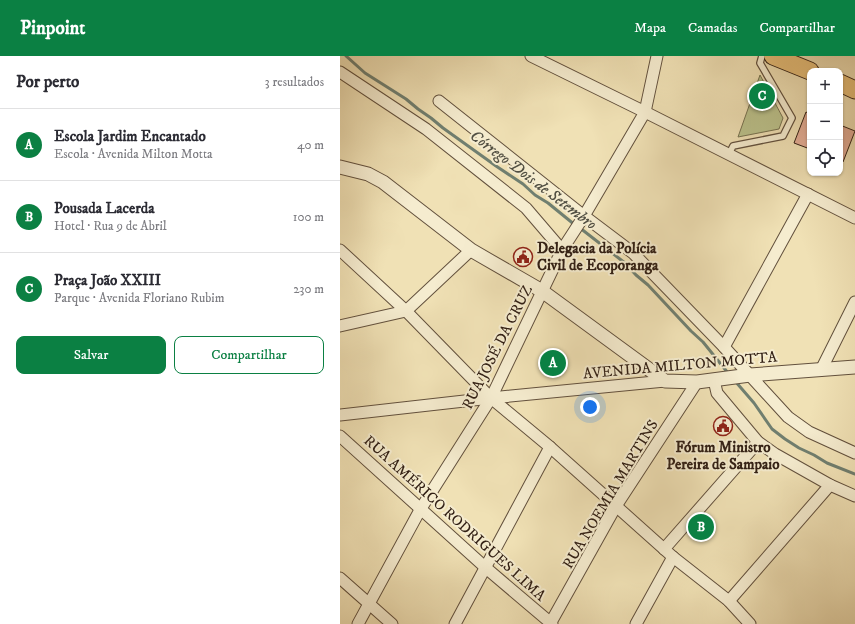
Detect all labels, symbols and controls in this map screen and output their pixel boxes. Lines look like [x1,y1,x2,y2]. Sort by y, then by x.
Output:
text: Pinpoint [20,17,85,40]
text: Mapa [634,19,666,37]
text: Camadas [688,19,737,37]
text: Compartilhar [759,19,835,37]
map controls [807,68,843,176]
button: + [807,68,843,104]
text: Por perto [16,71,79,93]
text: 3 resultados [265,74,324,90]
pin: C [749,81,775,111]
button: − [807,104,843,140]
water label: Córrego Dois de Setembro [466,126,601,234]
text: Escola Jardim Encantado [54,127,206,146]
text: A [25,137,33,153]
text: 40 m [297,137,324,153]
button: locate [807,140,843,176]
text: Escola · Avenida Milton Motta [54,146,213,162]
text: Pousada Lacerda [54,199,155,218]
text: B [25,209,33,225]
text: 100 m [293,209,324,225]
text: Hotel · Rua 9 de Abril [54,218,167,234]
place label: Delegacia da Polícia Civil de Ecoporanga [537,239,659,275]
public building icon: Delegacia da Polícia Civil de Ecoporanga [512,246,534,268]
text: Praça João XXIII [54,271,161,290]
text: C [25,281,33,297]
text: 230 m [293,281,324,297]
street label: RUA JOSÉ DA CRUZ [458,282,537,412]
text: Parque · Avenida Floriano Rubim [54,290,225,306]
button: Salvar [16,336,166,374]
button: Compartilhar [174,336,324,374]
pin: A [540,348,566,378]
street label: AVENIDA MILTON MOTTA [582,348,778,383]
your location [580,397,600,417]
public building icon: Fórum Ministro Pereira de Sampaio [712,415,734,437]
street label: RUA NOEMIA MARTINS [558,416,663,572]
street label: RUA AMÉRICO RODRIGUES LIMA [360,431,550,606]
place label: Fórum Ministro Pereira de Sampaio [666,438,780,474]
pin: B [688,512,714,542]

